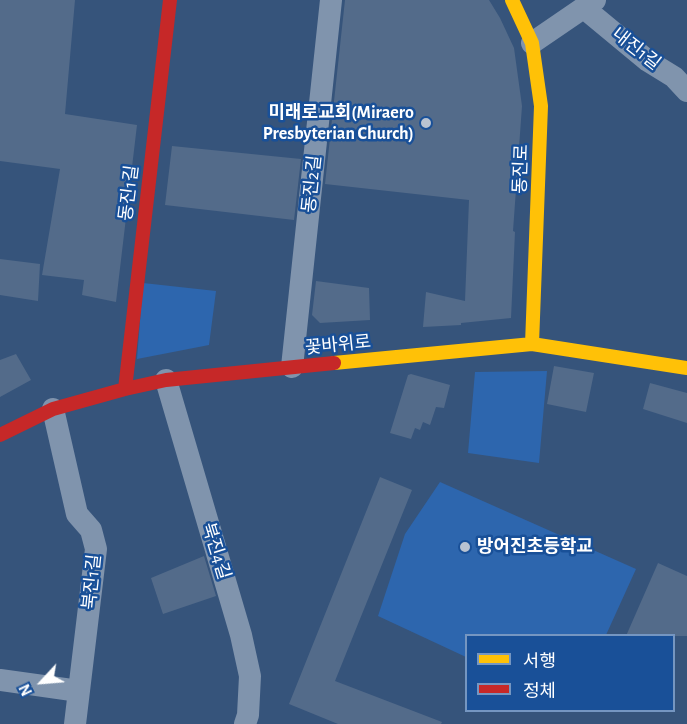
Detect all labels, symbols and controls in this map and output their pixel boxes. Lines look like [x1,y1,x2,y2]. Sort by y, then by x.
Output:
street label: 내진1길 [607,23,665,75]
place label: 미래로교회(Miraero Presbyterian Church) [263,102,414,144]
marker: 미래로교회(Miraero Presbyterian Church) [419,116,433,130]
street label: 동진로 [509,144,533,194]
street label: 동진2길 [298,154,326,214]
street label: 동진1길 [115,164,143,222]
street label: 꽃바위로 [304,331,372,359]
street label: 북진4길 [197,520,235,582]
place label: 방어진초등학교 [477,536,593,558]
marker: 방어진초등학교 [458,540,472,554]
street label: 북진1길 [78,553,106,611]
legend [465,634,675,712]
north arrow [12,652,72,712]
text: 서행 [523,653,556,671]
text: N [16,681,35,698]
text: 정체 [523,683,556,701]

